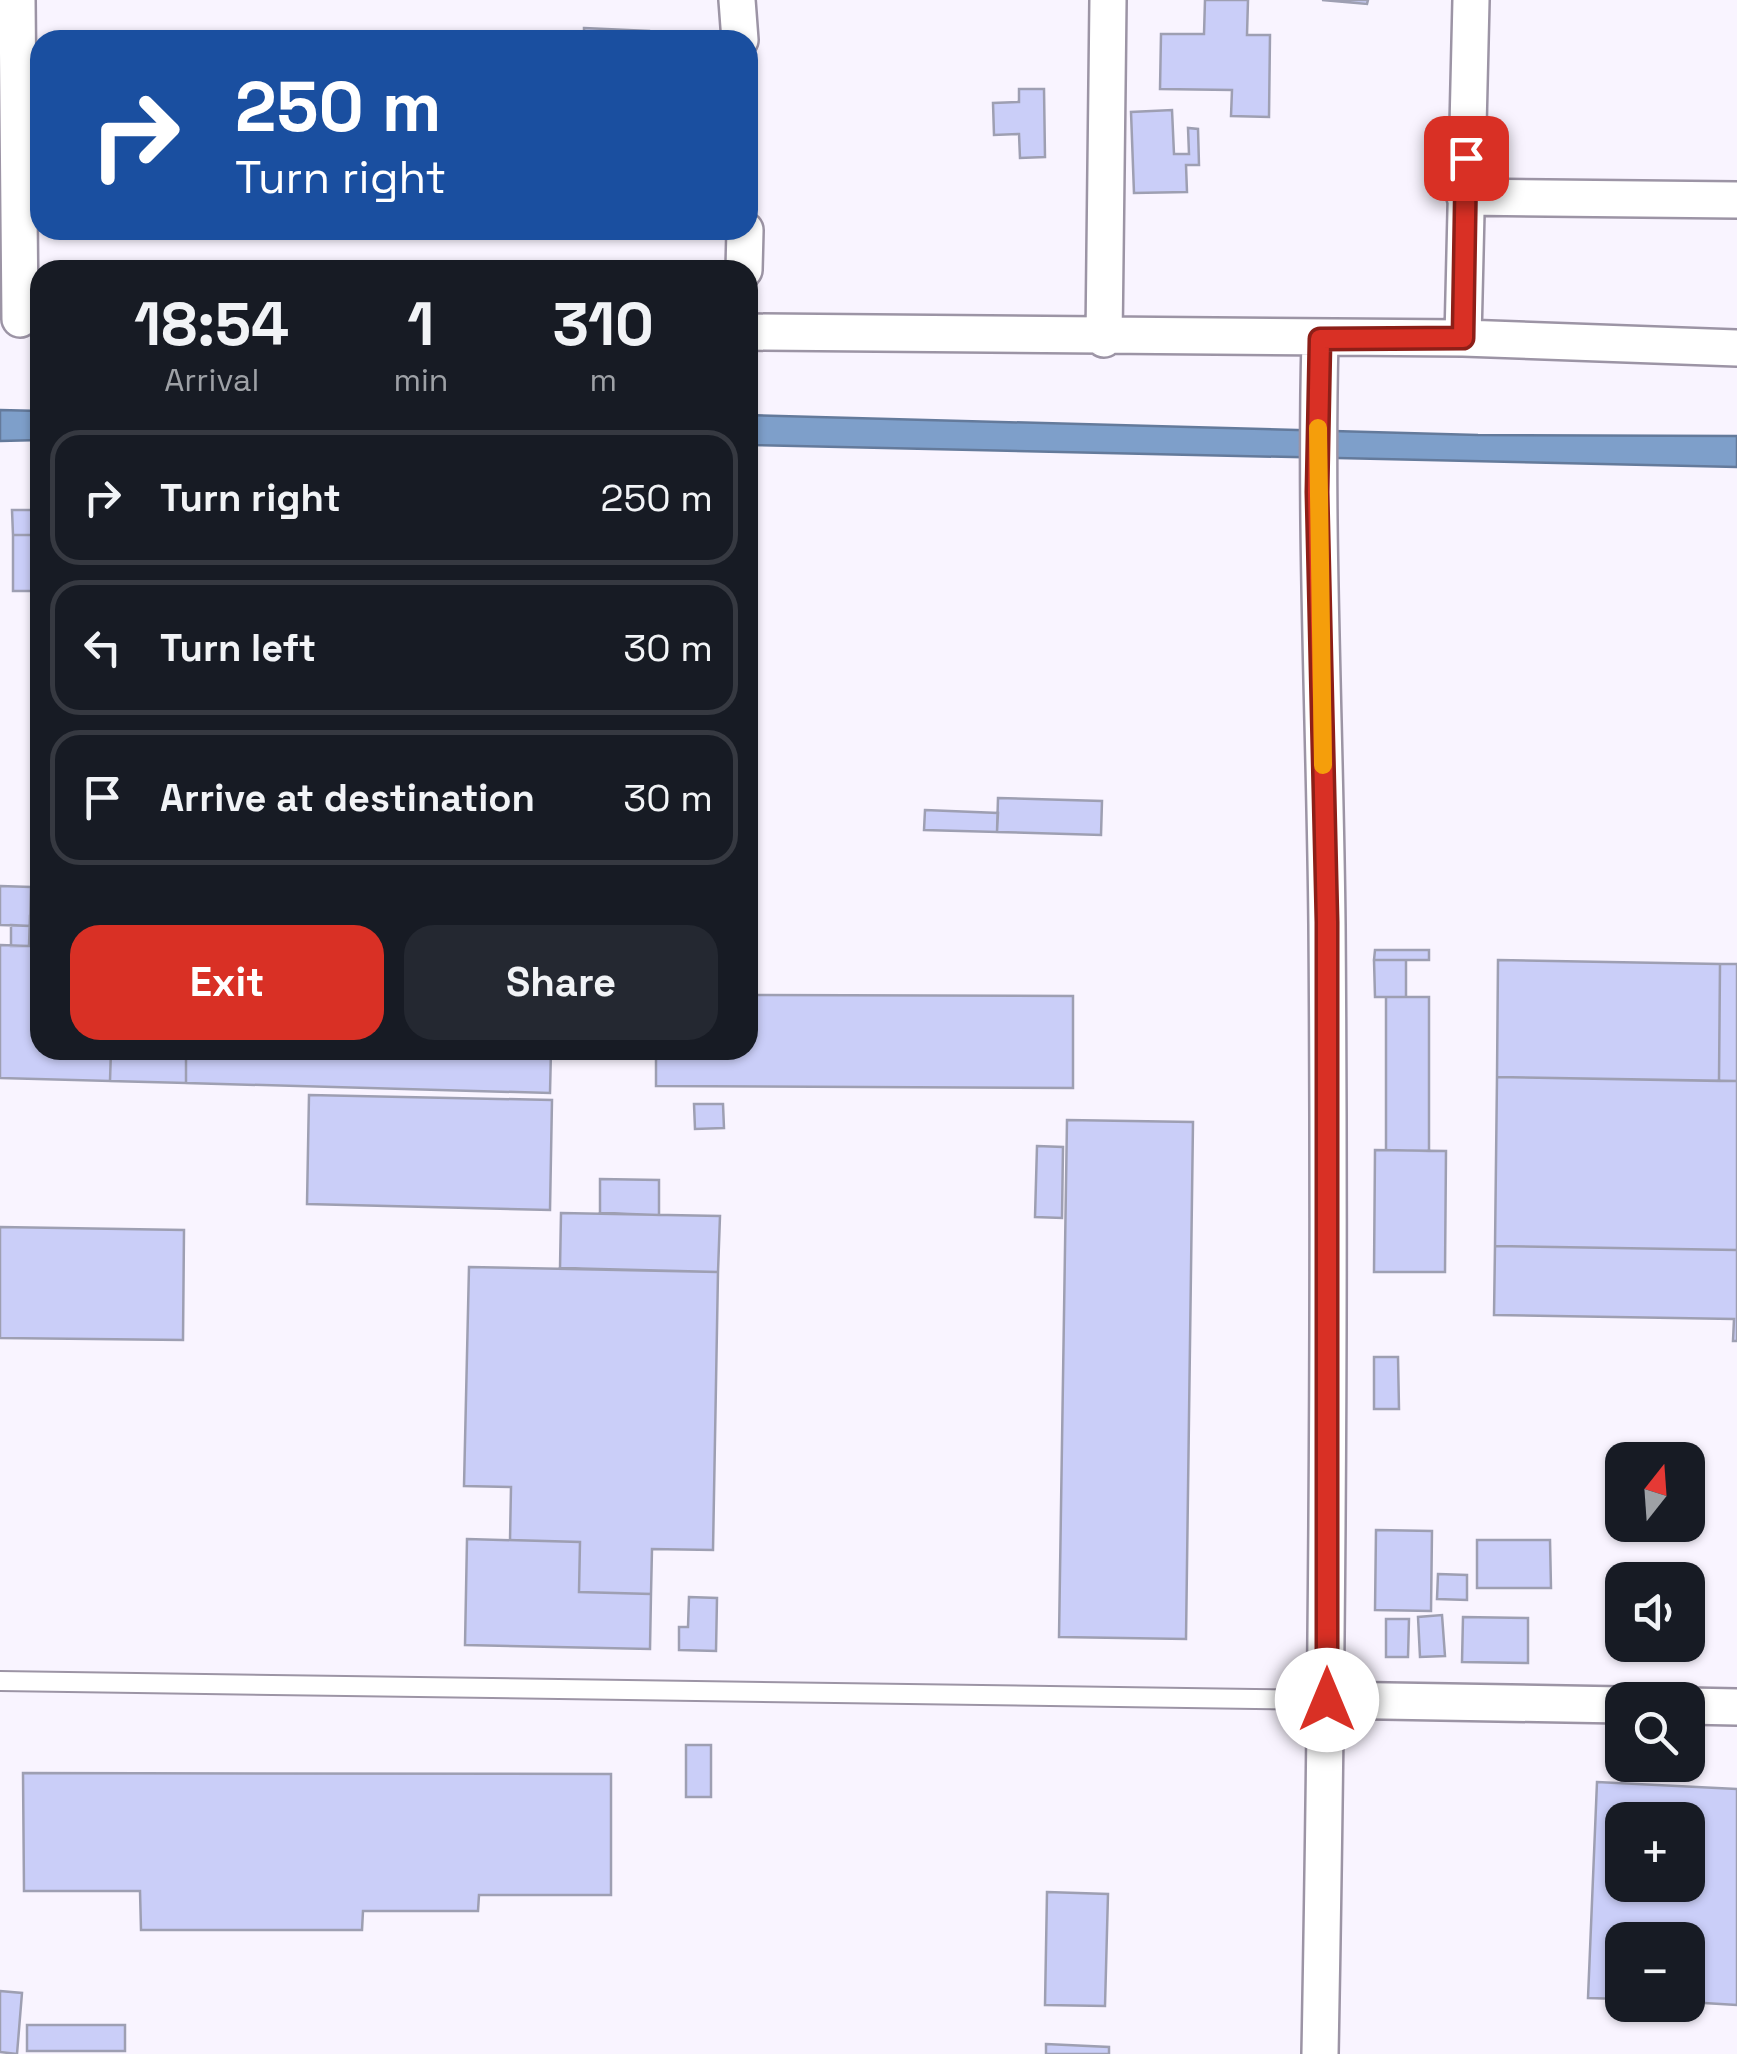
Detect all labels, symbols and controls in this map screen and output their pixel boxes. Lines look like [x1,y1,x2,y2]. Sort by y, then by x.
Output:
text: 250 m [235,62,442,151]
icon: right [70,70,200,200]
pin [1424,116,1509,201]
icon: arrive [1439,131,1494,186]
text: Turn right [235,149,446,206]
text: 18:54 [134,286,289,363]
text: 1 [407,286,434,363]
text: 310 [552,286,654,363]
text: Arrival [164,360,259,400]
text: min [393,360,448,400]
text: m [589,360,617,400]
icon: right [75,470,130,525]
text: Turn right [160,474,341,522]
text: 250 m [601,474,713,522]
icon: left [75,620,130,675]
text: Turn left [160,624,316,672]
text: 30 m [623,624,713,672]
icon: arrive [75,770,130,825]
text: Arrive at destination [160,774,535,822]
text: 30 m [623,774,713,822]
button: Exit [70,925,384,1040]
button: Share [404,925,718,1040]
north arrow [1605,1442,1705,1542]
map controls [1605,1442,1705,2022]
button: sound [1605,1562,1705,1662]
position arrow [1275,1648,1379,1752]
button: search [1605,1682,1705,1782]
button: + [1605,1802,1705,1902]
button: − [1605,1922,1705,2022]

